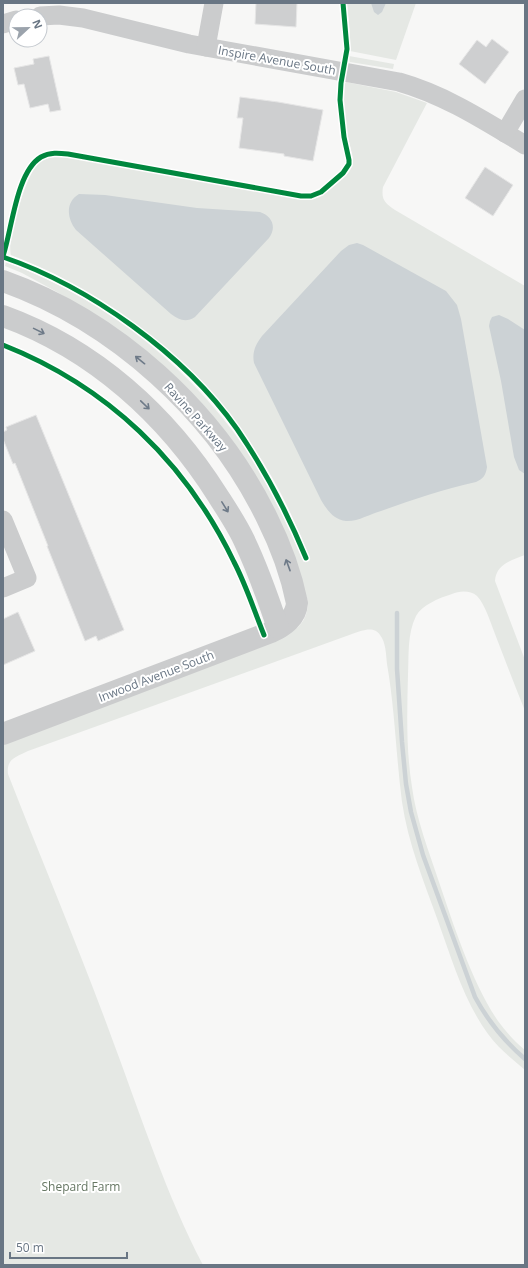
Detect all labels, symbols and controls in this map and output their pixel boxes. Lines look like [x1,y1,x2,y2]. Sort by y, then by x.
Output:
north arrow [8,8,48,48]
text: N [29,17,46,31]
street label: Inspire Avenue South [217,41,337,79]
one-way arrow [33,328,45,335]
one-way arrow [135,356,146,364]
street label: Ravine Parkway [160,379,232,456]
one-way arrow [140,400,150,410]
one-way arrow [222,501,230,513]
one-way arrow [283,560,291,572]
street label: Inwood Avenue South [96,646,216,706]
park label: Shepard Farm [42,1178,120,1195]
scale bar [10,1234,127,1260]
text: 50 m [16,1239,44,1256]

